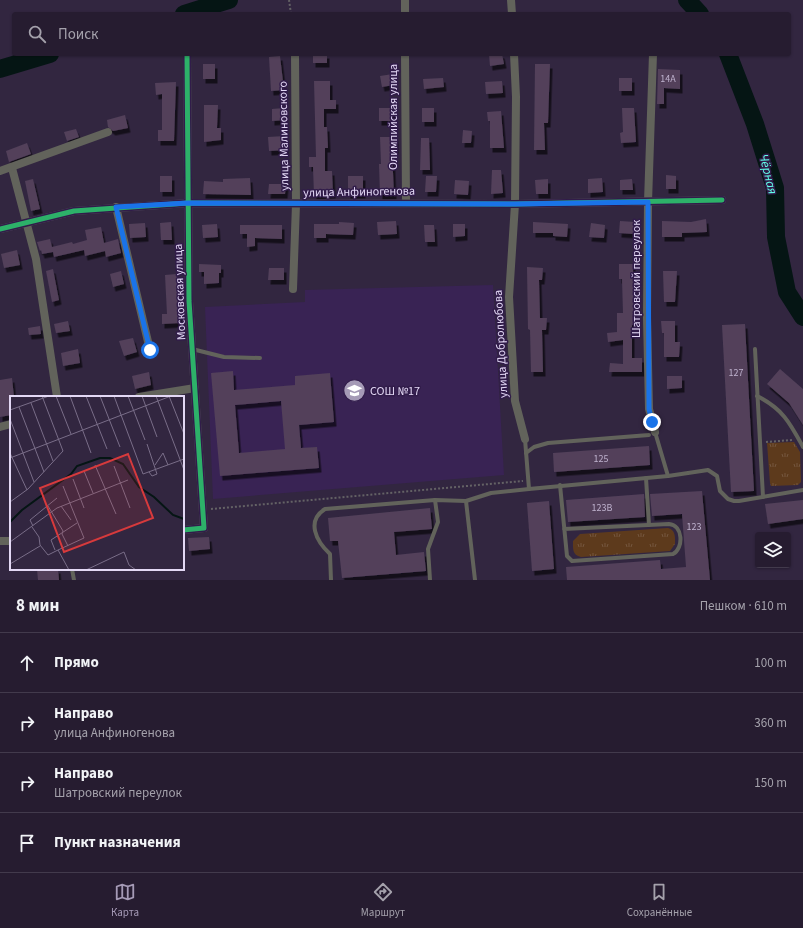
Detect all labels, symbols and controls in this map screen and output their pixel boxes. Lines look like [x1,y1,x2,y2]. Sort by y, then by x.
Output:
search box [12,12,791,56]
icon: search [26,23,48,45]
text: Поиск [58,24,99,45]
street label: Олимпийская улица [385,64,402,170]
house number: 14А [660,72,676,86]
street label: улица Малиновского [275,81,293,191]
water label: Чёрная [754,152,782,196]
street label: улица Анфиногенова [303,183,415,201]
street label: Шатровский переулок [628,220,645,338]
street label: Московская улица [170,244,190,340]
street label: улица Добролюбова [490,290,512,398]
route start [141,341,159,359]
house number: 127 [729,366,743,380]
school or university icon: СОШ №17 [341,378,367,404]
place label: СОШ №17 [370,383,420,400]
inset map [10,396,184,570]
route end [643,413,661,431]
house number: 125 [594,452,608,466]
house number: 123В [592,501,613,515]
house number: 123 [687,520,701,534]
map controls [755,532,791,568]
button: layers [755,532,791,568]
text: 8 мин [16,594,59,618]
text: Пешком · 610 m [700,597,787,615]
icon: ahead [16,652,38,674]
text: Прямо [54,652,99,673]
text: 100 m [754,654,787,672]
text: Направо [54,703,113,724]
icon: right [16,712,38,734]
text: 360 m [754,714,787,732]
text: улица Анфиногенова [54,724,175,742]
text: Направо [54,763,113,784]
icon: right [16,772,38,794]
text: 150 m [754,774,787,792]
text: Шатровский переулок [54,784,182,802]
icon: arrive [16,832,38,854]
text: Пункт назначения [54,832,181,853]
tab: Карта [111,881,139,920]
tab: Маршрут [361,881,405,920]
tab: Сохранённые [627,881,692,920]

